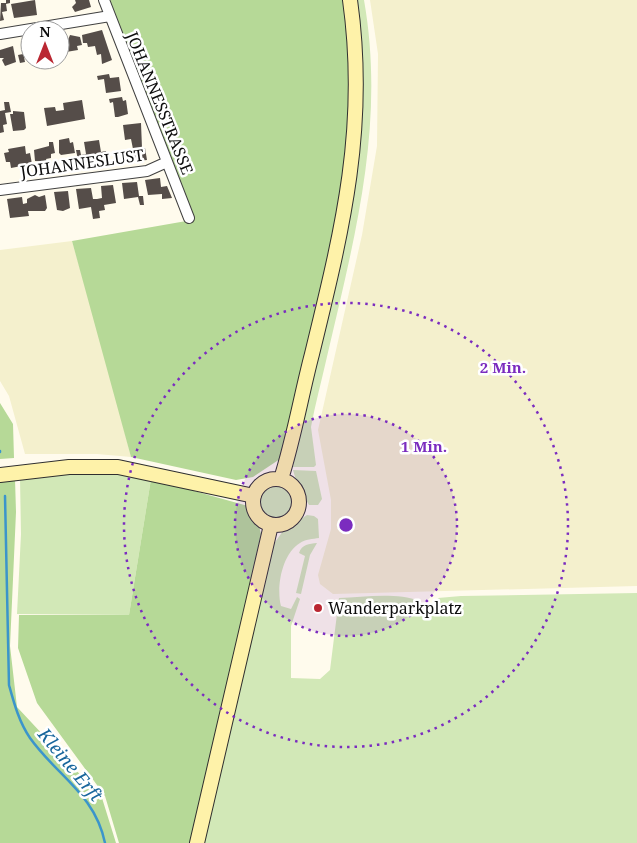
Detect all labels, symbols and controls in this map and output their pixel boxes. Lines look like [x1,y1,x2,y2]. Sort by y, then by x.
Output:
north arrow [20,20,70,70]
text: N [39,22,51,41]
street label: JOHANNESSTRASSE [121,27,199,178]
street label: JOHANNESLUST [18,143,145,183]
text: 2 Min. [480,357,526,377]
text: 1 Min. [401,436,447,456]
centre of rings [337,516,355,534]
place label: Wanderparkplatz [328,597,462,619]
marker: Wanderparkplatz [312,602,324,614]
water label: Kleine Erft [32,722,109,806]

